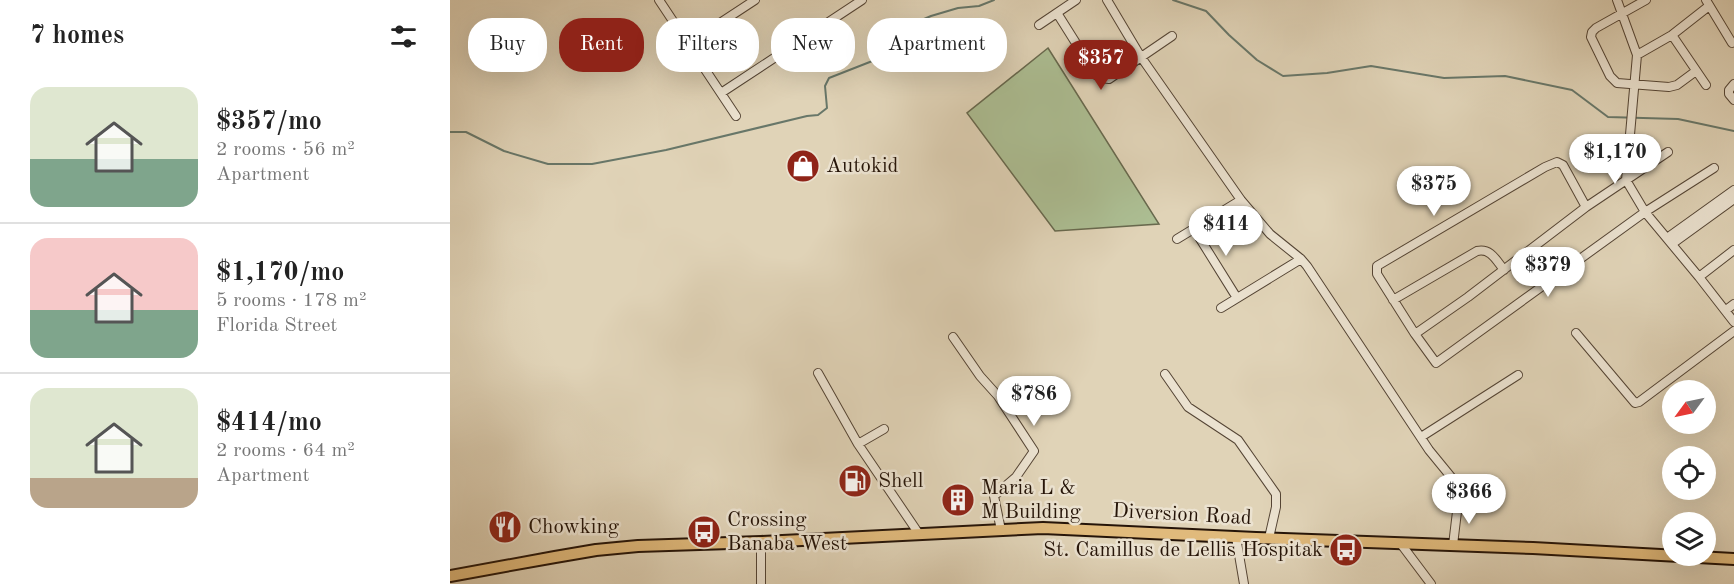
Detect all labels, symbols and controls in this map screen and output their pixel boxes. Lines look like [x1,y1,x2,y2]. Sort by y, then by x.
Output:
chip: Buy [468,18,547,72]
chip: Rent [559,18,644,72]
chip: Filters [656,18,759,72]
chip: New [771,18,855,72]
chip: Apartment [867,18,1007,72]
icon: filters [387,20,420,53]
text: 7 homes [30,23,124,49]
pin: $357 [1065,40,1137,91]
text: $357 [1078,49,1124,69]
text: $357/mo [216,109,322,135]
icon: home [78,111,150,183]
pin: $1,170 [1566,134,1664,185]
text: 2 rooms · 56 m² [216,140,355,160]
text: $1,170 [1583,143,1647,163]
shop icon: Autokid [785,148,821,184]
place label: Autokid [826,156,899,177]
text: Apartment [216,165,310,185]
pin: $375 [1398,166,1470,217]
text: $375 [1411,175,1457,195]
pin: $414 [1190,206,1262,257]
text: $414 [1203,215,1249,235]
pin: $379 [1512,247,1584,298]
text: $379 [1525,256,1571,276]
text: $1,170/mo [216,260,344,286]
icon: home [78,262,150,334]
text: 5 rooms · 178 m² [216,291,366,311]
text: Florida Street [216,316,337,336]
pin: $786 [998,376,1070,427]
north arrow [1662,380,1716,434]
map controls [1662,380,1716,566]
text: $786 [1011,385,1057,405]
text: $414/mo [216,410,322,436]
icon: home [78,412,150,484]
text: 2 rooms · 64 m² [216,441,355,461]
button: locate [1662,446,1716,500]
fuel station icon: Shell [837,463,873,499]
text: Apartment [216,466,310,486]
place label: Shell [878,471,924,492]
pin: $366 [1433,474,1505,525]
place label: Maria L & M Building [981,478,1081,523]
building icon: Maria L & M Building [940,482,976,518]
text: $366 [1446,483,1492,503]
street label: Diversion Road [1112,501,1252,529]
restaurant icon: Chowking [487,509,523,545]
place label: Crossing Banaba West [727,510,847,555]
button: layers [1662,512,1716,566]
bus stop icon: Crossing Banaba West [686,514,722,550]
place label: Chowking [528,517,620,538]
bus stop icon: St. Camillus de Lellis Hospitak [1328,532,1364,568]
place label: St. Camillus de Lellis Hospitak [1043,540,1323,561]

